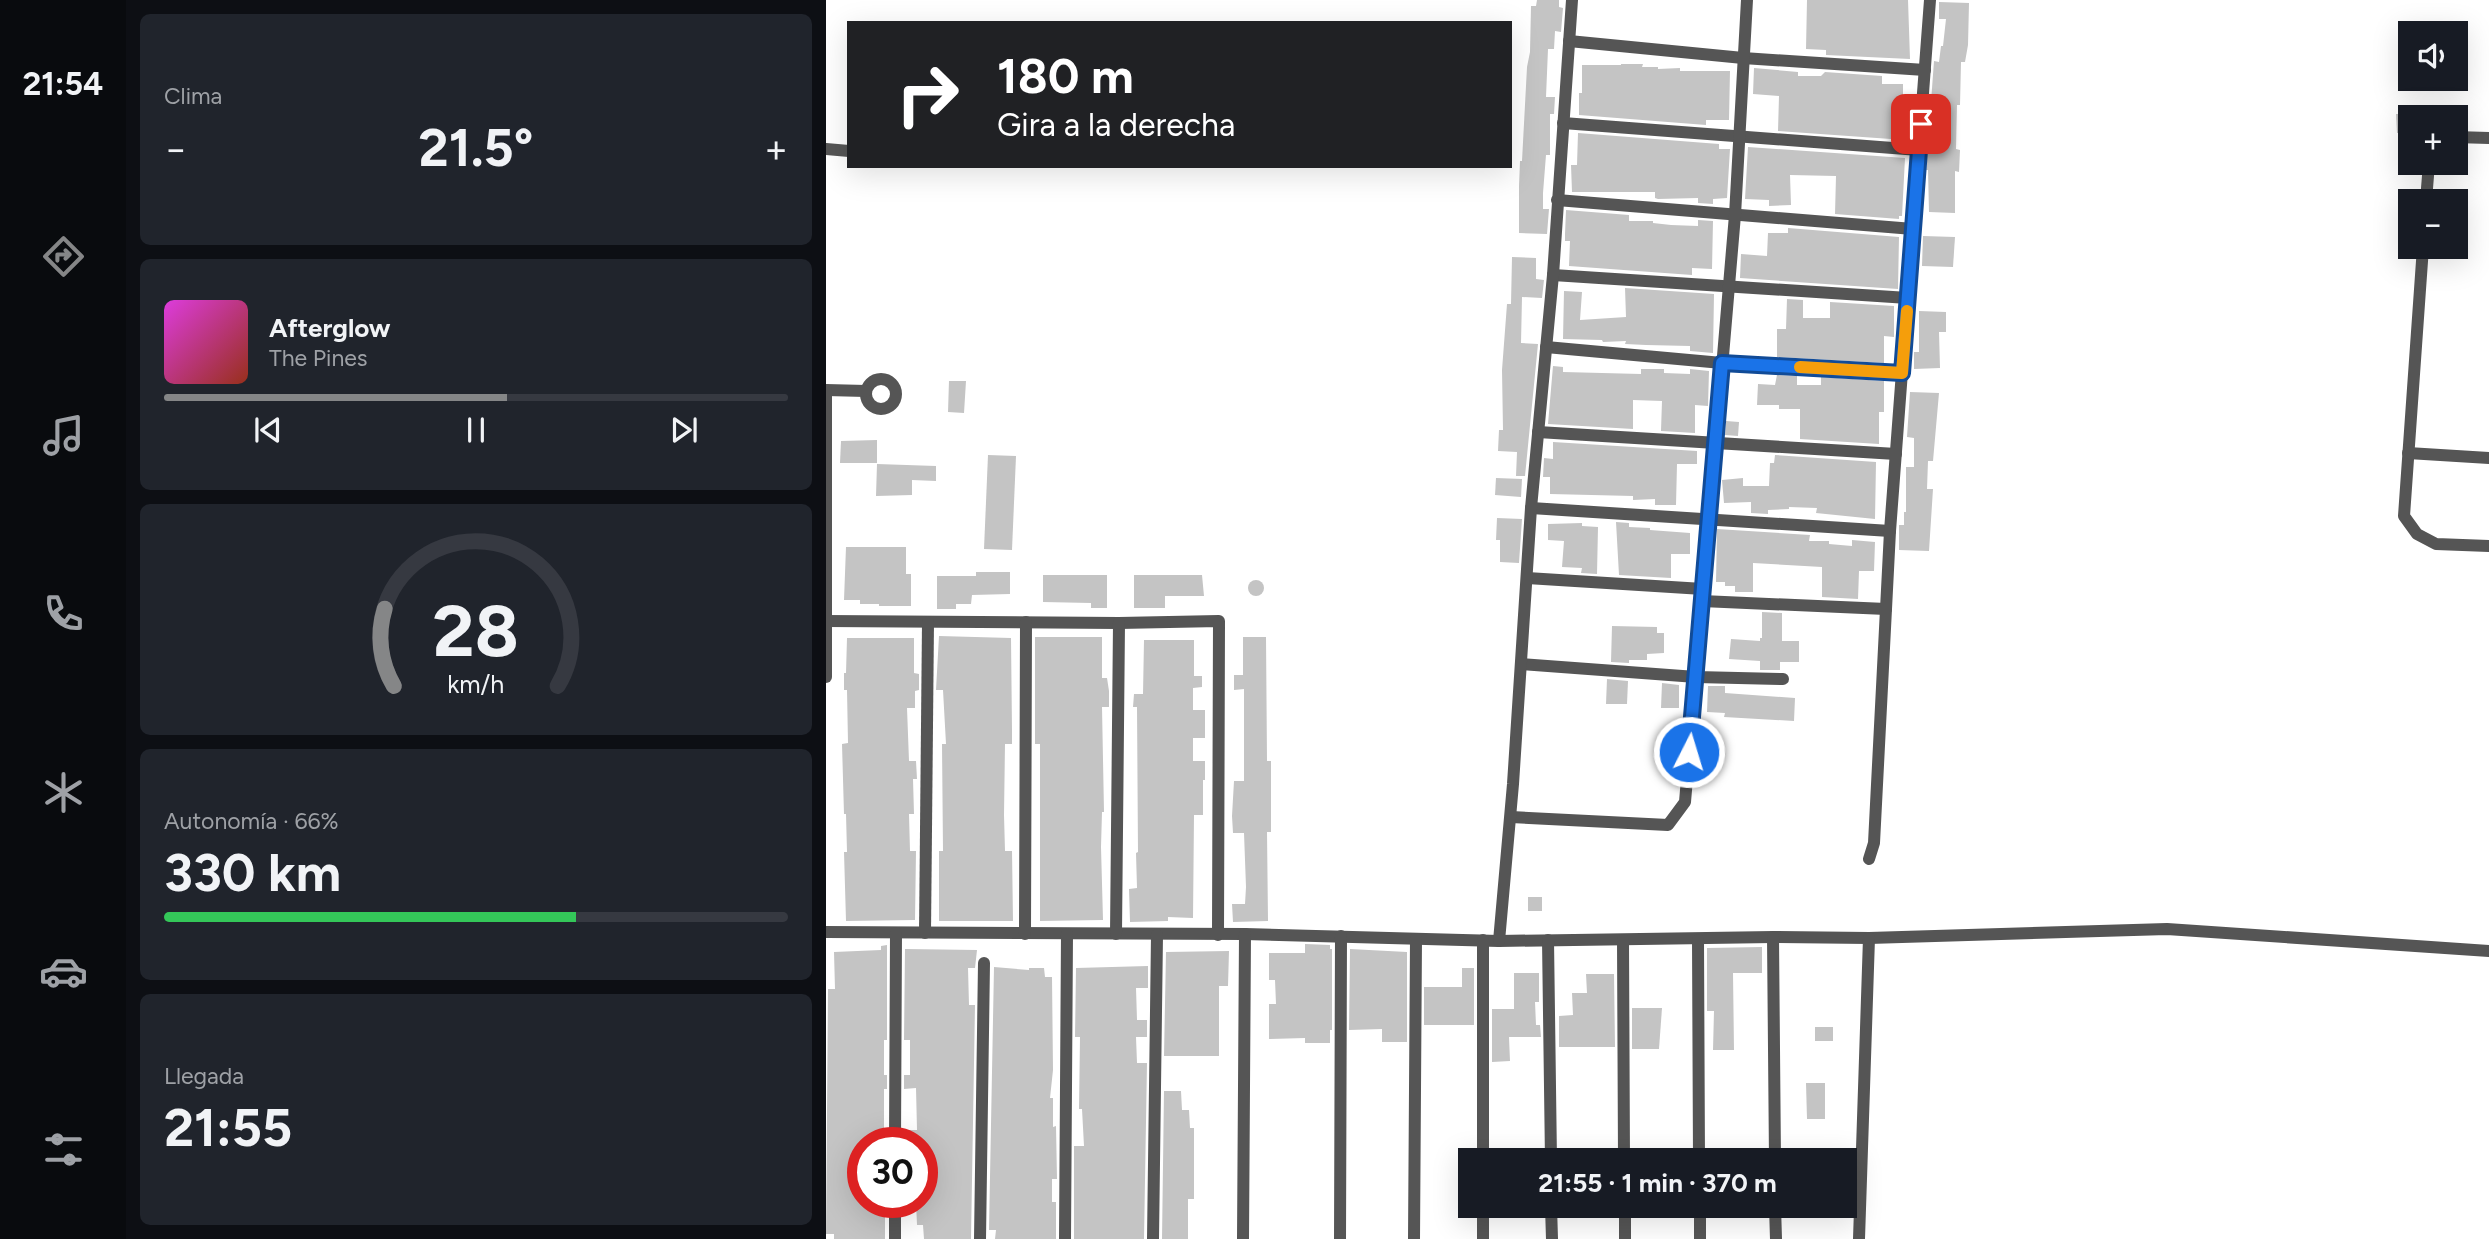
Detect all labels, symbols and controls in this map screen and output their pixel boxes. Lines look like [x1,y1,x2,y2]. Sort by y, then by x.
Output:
map controls [2398,21,2468,259]
button: sound [2398,21,2468,91]
text: 180 m [997,46,1134,105]
icon: right [882,49,973,140]
text: 21:54 [23,65,103,103]
text: Clima [164,82,222,110]
pin [1891,94,1951,154]
icon: arrive [1902,105,1940,143]
button: + [2398,105,2468,175]
text: Gira a la derecha [997,106,1235,144]
text: 21.5° [419,117,533,179]
text: − [164,126,188,172]
text: + [764,126,788,172]
button: − [2398,189,2468,259]
icon: directions [39,232,88,281]
text: Afterglow [269,312,391,344]
text: The Pines [269,344,368,372]
icon: music [39,411,88,460]
icon: previous [249,411,287,449]
icon: pause [457,411,495,449]
icon: next [665,411,703,449]
text: 28 [433,587,519,674]
icon: phone [39,589,88,638]
text: km/h [447,668,505,698]
position arrow [1652,715,1726,789]
icon: climate [39,768,88,817]
text: Autonomía · 66% [164,807,339,835]
text: 330 km [164,842,341,904]
icon: car [39,947,88,996]
text: Llegada [164,1062,244,1090]
text: 21:55 [164,1097,292,1159]
icon: filters [39,1125,88,1174]
speed limit sign: 30 [847,1127,938,1218]
text: 21:55 · 1 min · 370 m [1538,1167,1777,1199]

